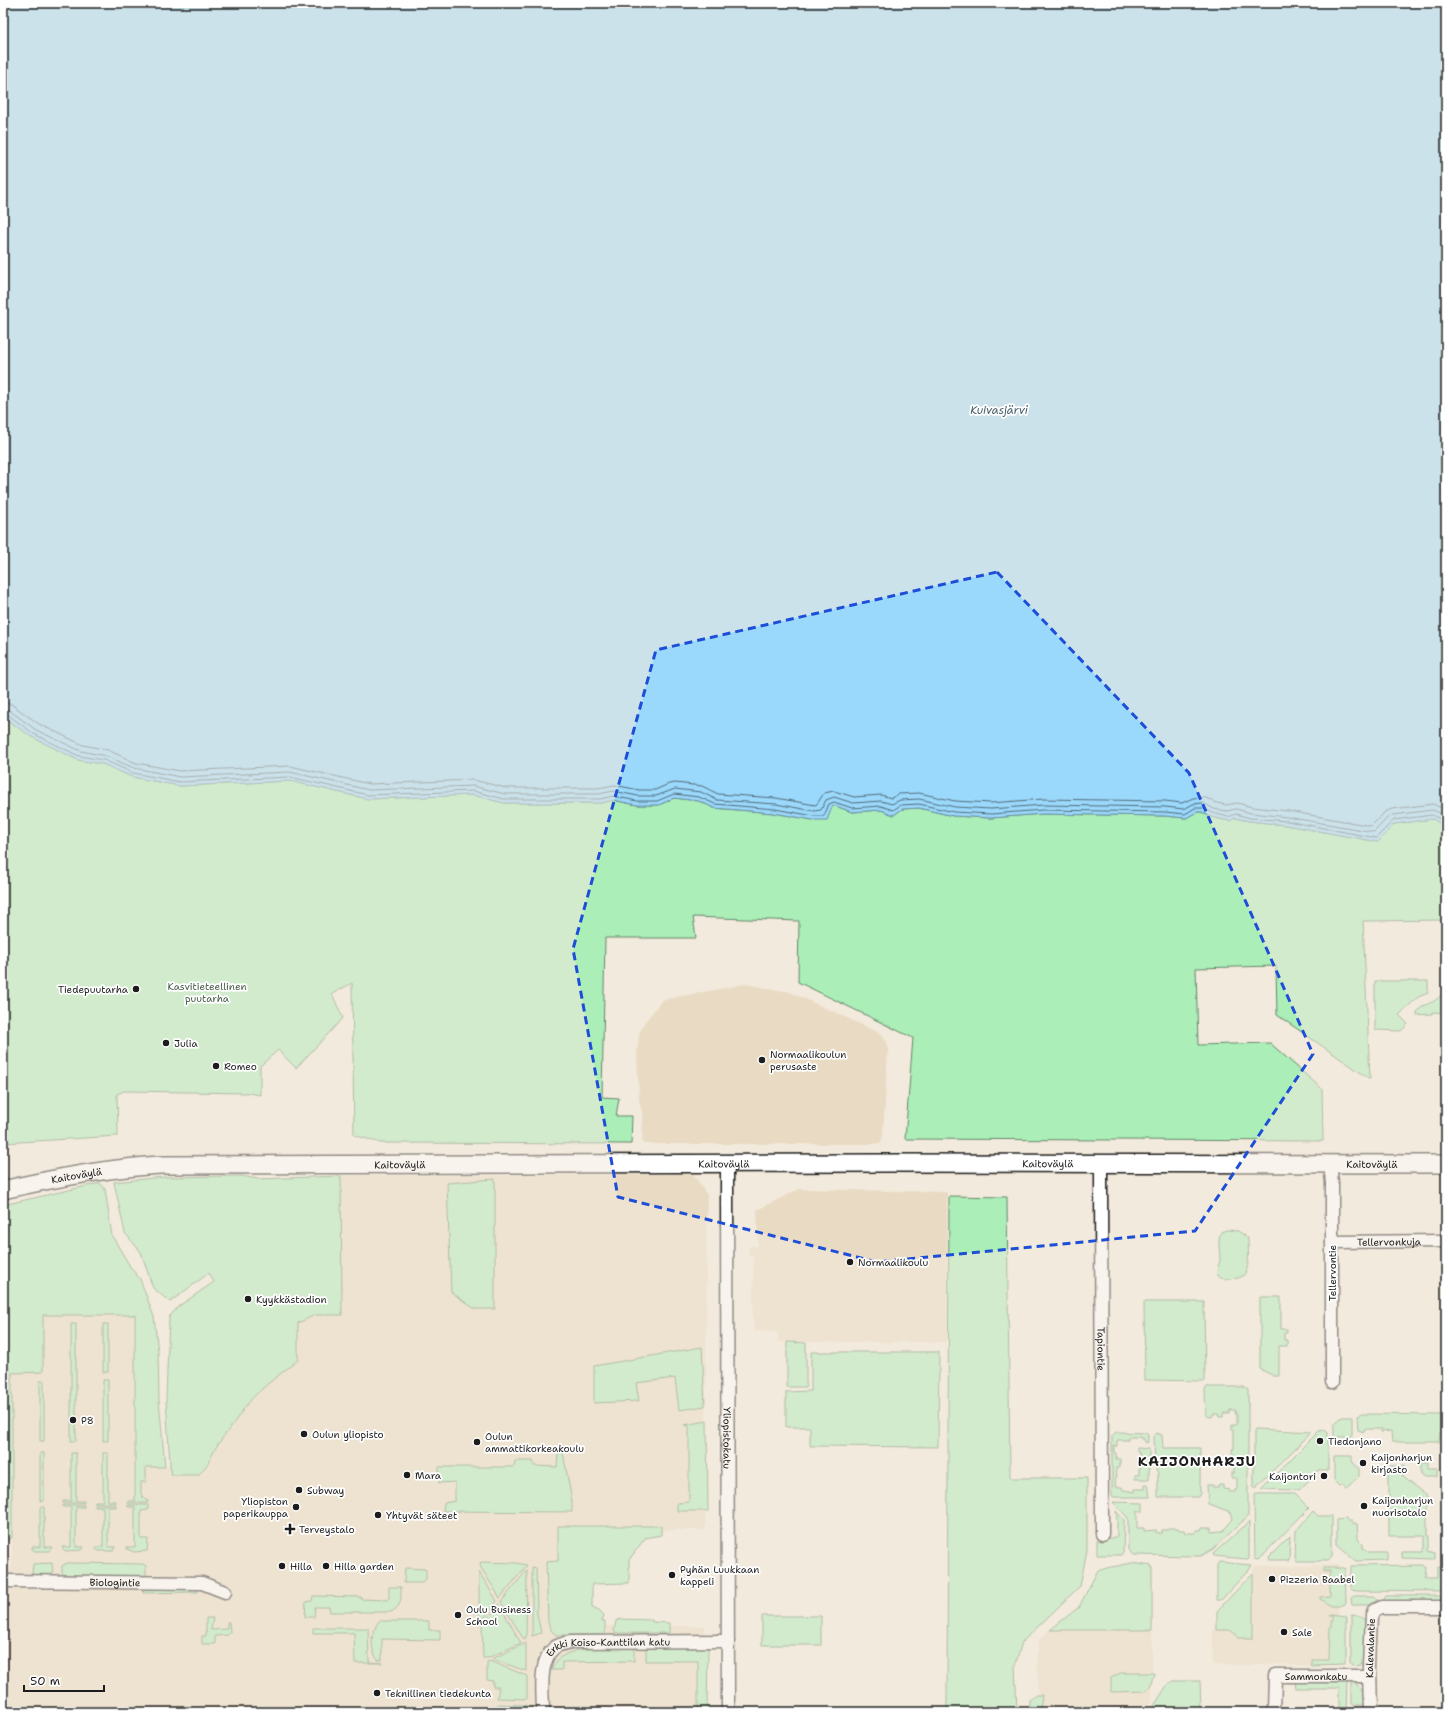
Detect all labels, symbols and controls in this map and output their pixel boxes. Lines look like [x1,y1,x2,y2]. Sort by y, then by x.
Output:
water label: Kuivasjärvi [970,403,1029,418]
park label: Kasvitieteellinen puutarha [167,980,247,1005]
place label: Tiedepuutarha [58,983,129,996]
marker: Tiedepuutarha [131,984,141,994]
place label: Julia [174,1037,198,1050]
marker: Julia [161,1038,171,1048]
place label: Normaalikoulun perusaste [770,1048,846,1073]
marker: Normaalikoulun perusaste [757,1055,767,1065]
place label: Romeo [224,1060,257,1073]
marker: Romeo [211,1061,221,1071]
street label: Kaitoväylä [698,1157,750,1171]
street label: Kaitoväylä [1022,1157,1074,1170]
street label: Kaitoväylä [374,1158,426,1171]
street label: Kaitoväylä [1346,1158,1398,1171]
street label: Kaitoväylä [50,1165,104,1186]
street label: Tellervonkuja [1357,1235,1422,1249]
street label: Tellervontie [1326,1244,1339,1301]
place label: Normaalikoulu [858,1256,928,1269]
marker: Normaalikoulu [845,1257,855,1267]
place label: Kyykkästadion [256,1293,327,1306]
marker: Kyykkästadion [243,1294,253,1304]
street label: Tapiontie [1094,1327,1108,1371]
street label: Yliopistokatu [720,1407,734,1469]
place label: P8 [81,1414,94,1427]
marker: P8 [68,1415,78,1425]
place label: Oulun yliopisto [312,1428,384,1441]
marker: Oulun yliopisto [299,1429,309,1439]
place label: Oulun ammattikorkeakoulu [485,1430,584,1455]
place label: Tiedonjano [1328,1435,1382,1448]
marker: Tiedonjano [1315,1436,1325,1446]
marker: Oulun ammattikorkeakoulu [472,1437,482,1447]
place label: Kaijonharjun kirjasto [1371,1451,1432,1476]
district label: KAIJONHARJU [1138,1452,1256,1470]
marker: Kaijonharjun kirjasto [1358,1458,1368,1468]
place label: Mara [415,1469,442,1482]
marker: Mara [402,1470,412,1480]
place label: Kaijontori [1269,1470,1316,1483]
marker: Kaijontori [1319,1471,1329,1481]
place label: Subway [307,1484,345,1497]
marker: Subway [294,1485,304,1495]
place label: Kaijonharjun nuorisotalo [1372,1494,1433,1519]
place label: Yliopiston paperikauppa [223,1495,289,1520]
marker: Kaijonharjun nuorisotalo [1359,1501,1369,1511]
marker: Yliopiston paperikauppa [291,1502,301,1512]
place label: Yhtyvät säteet [386,1509,457,1522]
marker: Yhtyvät säteet [373,1510,383,1520]
marker: Terveystalo [284,1523,296,1535]
place label: Terveystalo [299,1523,354,1536]
place label: Hilla [290,1560,313,1573]
place label: Hilla garden [334,1560,394,1573]
marker: Hilla [277,1561,287,1571]
marker: Hilla garden [321,1561,331,1571]
place label: Pyhän Luukkaan kappeli [680,1563,759,1588]
marker: Pyhän Luukkaan kappeli [667,1570,677,1580]
place label: Pizzeria Baabel [1280,1573,1355,1586]
marker: Pizzeria Baabel [1267,1574,1277,1584]
street label: Biologintie [89,1576,141,1589]
place label: Oulu Business School [466,1603,531,1628]
marker: Oulu Business School [453,1610,463,1620]
street label: Kalevalantie [1363,1617,1378,1678]
place label: Sale [1292,1626,1313,1639]
marker: Sale [1279,1627,1289,1637]
street label: Erkki Koiso-Kanttilan katu [543,1635,671,1659]
scale bar [24,1667,104,1693]
street label: Sammonkatu [1285,1670,1347,1683]
text: 50 m [30,1673,60,1689]
place label: Teknillinen tiedekunta [385,1687,492,1700]
marker: Teknillinen tiedekunta [372,1688,382,1698]

